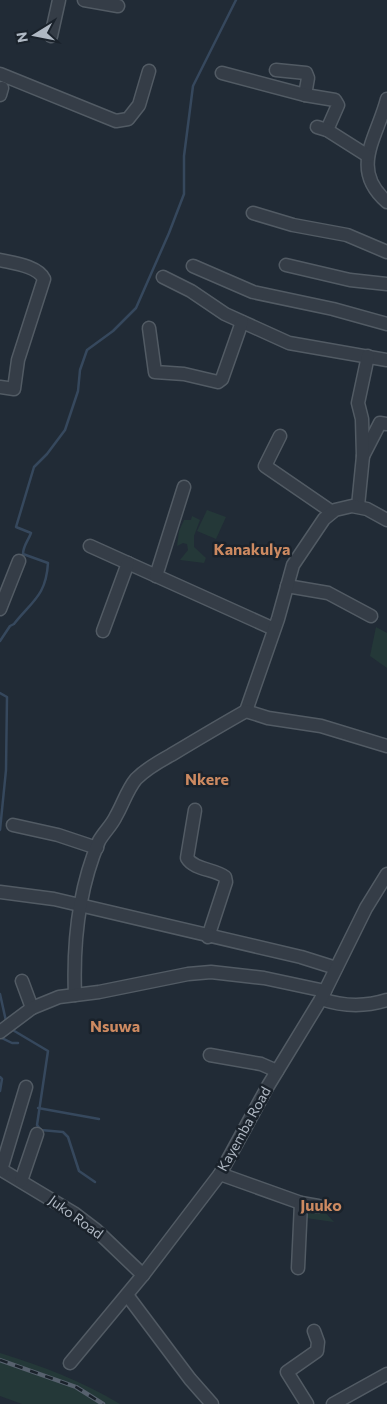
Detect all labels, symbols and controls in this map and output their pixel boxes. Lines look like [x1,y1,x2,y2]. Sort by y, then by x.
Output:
north arrow [10,10,60,60]
text: N [12,31,31,44]
district label: Kanakulya [213,539,291,558]
district label: Nkere [185,769,229,788]
district label: Nsuwa [90,1016,140,1035]
street label: Kayemba Road [213,1083,274,1174]
street label: Juko Road [46,1191,107,1242]
district label: Juuko [300,1195,342,1214]

